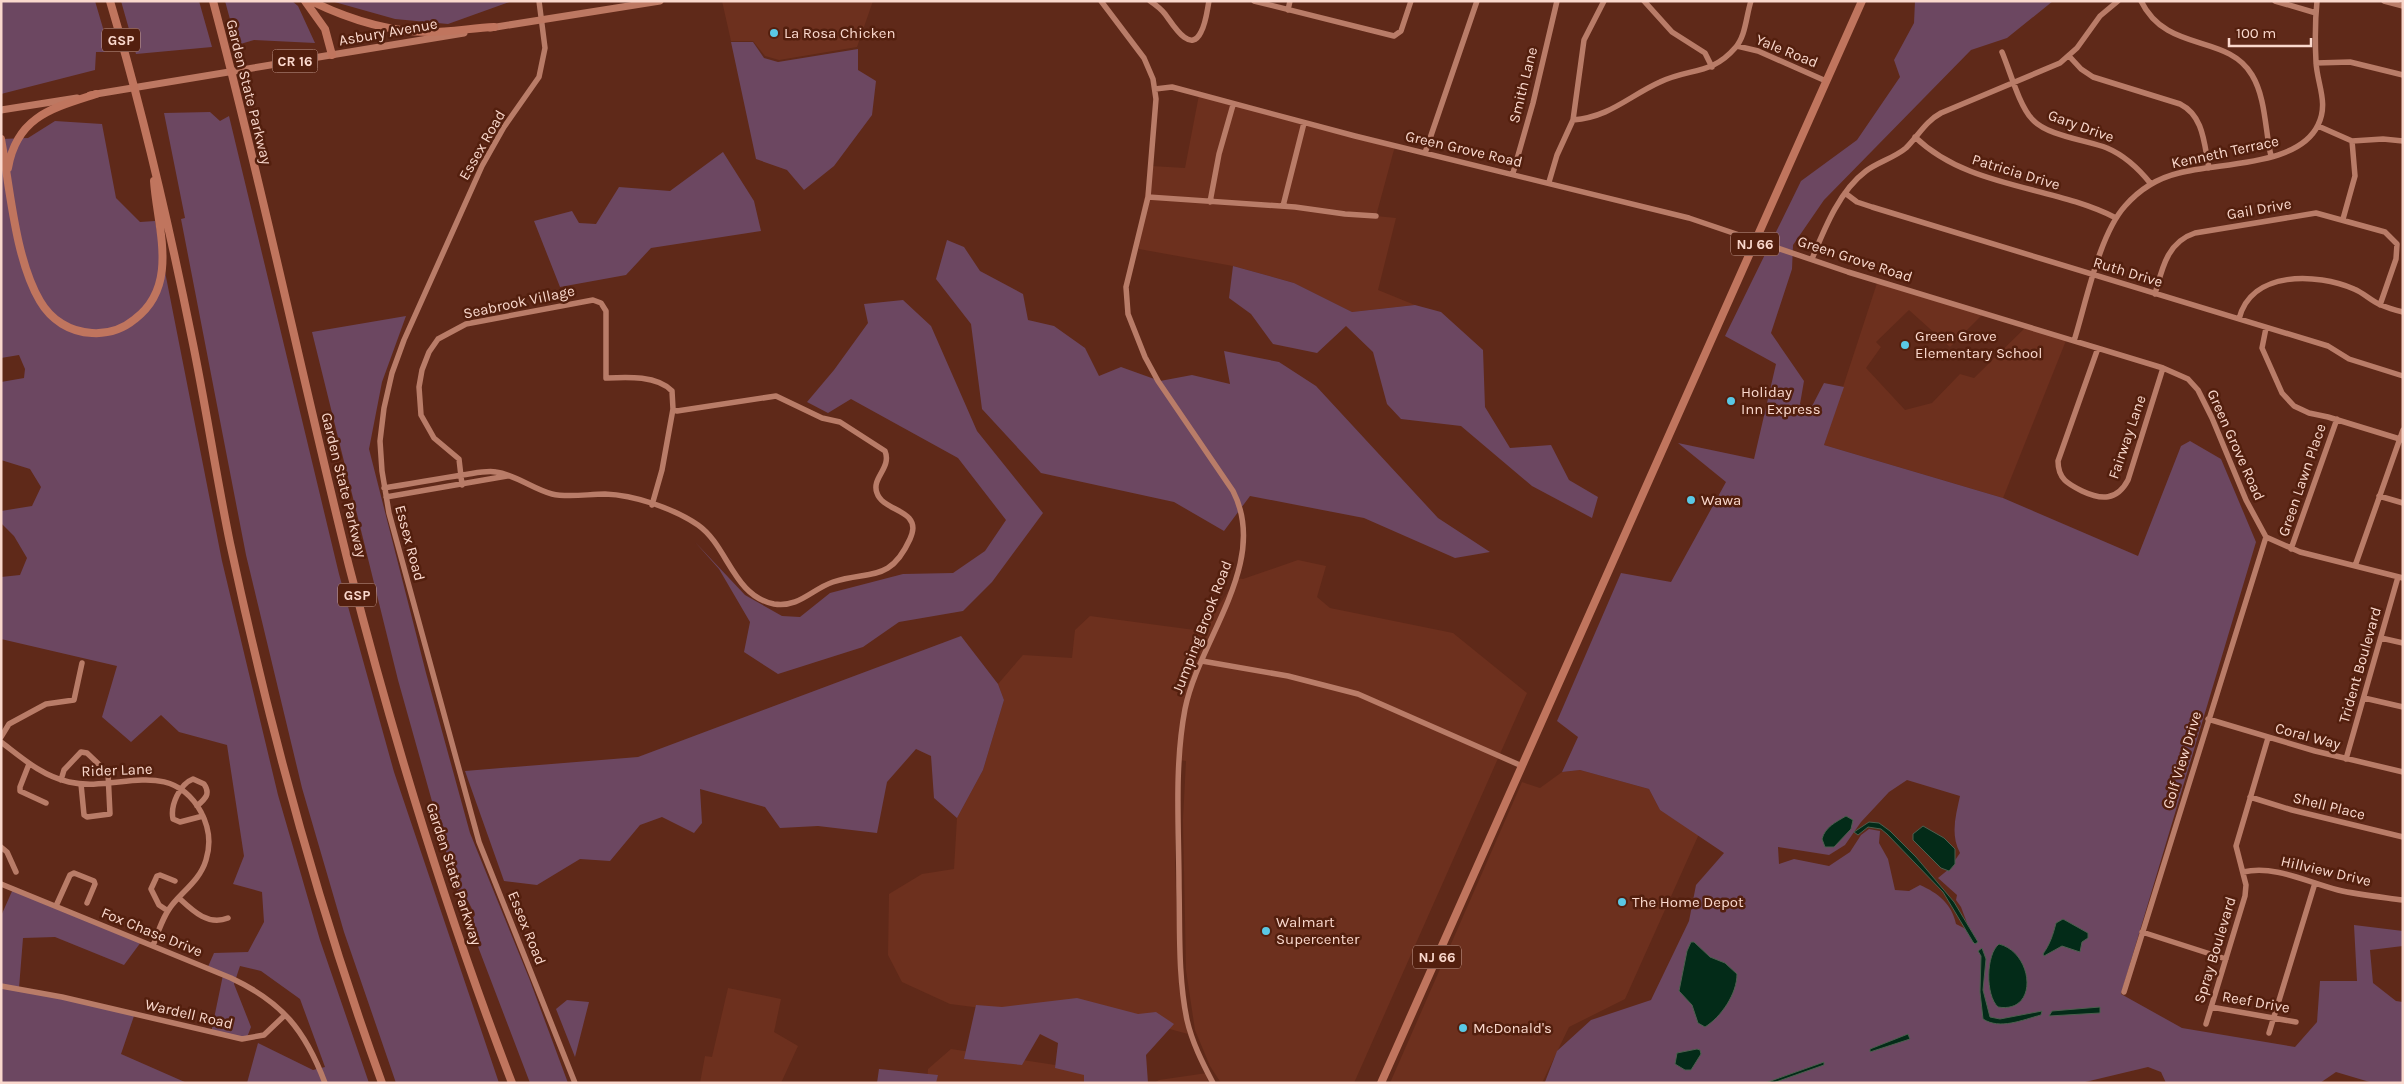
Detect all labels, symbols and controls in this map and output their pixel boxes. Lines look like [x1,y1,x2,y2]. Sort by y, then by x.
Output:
street label: Asbury Avenue [337,14,439,50]
scale bar [2229,15,2312,47]
street label: Garden State Parkway [222,18,276,166]
place label: La Rosa Chicken [784,24,896,42]
text: 100 m [2236,24,2276,42]
marker: La Rosa Chicken [768,27,780,39]
road number: GSP [102,28,140,52]
street label: Yale Road [1753,30,1821,72]
street label: Smith Lane [1505,45,1541,125]
road number: CR 16 [272,49,318,72]
street label: Gary Drive [2046,106,2116,146]
street label: Essex Road [455,107,509,183]
street label: Green Grove Road [1404,127,1524,171]
street label: Kenneth Terrace [2170,132,2280,172]
street label: Patricia Drive [1970,150,2062,194]
street label: Gail Drive [2225,194,2293,224]
road number: NJ 66 [1731,232,1779,255]
street label: Green Grove Road [1795,232,1915,286]
street label: Ruth Drive [2091,253,2165,291]
street label: Seabrook Village [462,281,576,323]
place label: Green Grove Elementary School [1915,327,2042,362]
marker: Green Grove Elementary School [1899,339,1911,351]
place label: Holiday Inn Express [1741,383,1821,418]
street label: Green Grove Road [2203,387,2269,503]
street label: Fairway Lane [2104,393,2150,481]
marker: Holiday Inn Express [1725,395,1737,407]
street label: Garden State Parkway [317,411,371,559]
street label: Green Lawn Place [2274,421,2330,539]
place label: Wawa [1701,491,1741,509]
marker: Wawa [1685,494,1697,506]
street label: Essex Road [391,503,429,583]
street label: Jumping Brook Road [1168,558,1236,696]
road number: GSP [338,584,376,606]
street label: Trident Boulevard [2335,605,2385,725]
street label: Golf View Drive [2159,709,2205,811]
street label: Coral Way [2273,719,2343,753]
street label: Rider Lane [81,760,153,780]
street label: Shell Place [2291,788,2367,824]
street label: Garden State Parkway [422,800,486,948]
street label: Hillview Drive [2279,852,2373,890]
street label: Essex Road [504,889,550,967]
place label: The Home Depot [1632,893,1744,911]
street label: Spray Boulevard [2190,894,2240,1006]
marker: The Home Depot [1616,896,1628,908]
street label: Fox Chase Drive [99,904,205,960]
place label: Walmart Supercenter [1276,913,1360,948]
marker: Walmart Supercenter [1260,925,1272,937]
road number: NJ 66 [1413,946,1461,969]
street label: Reef Drive [2221,987,2291,1017]
street label: Wardell Road [143,995,235,1033]
place label: McDonald's [1473,1019,1552,1037]
marker: McDonald's [1457,1022,1469,1034]

